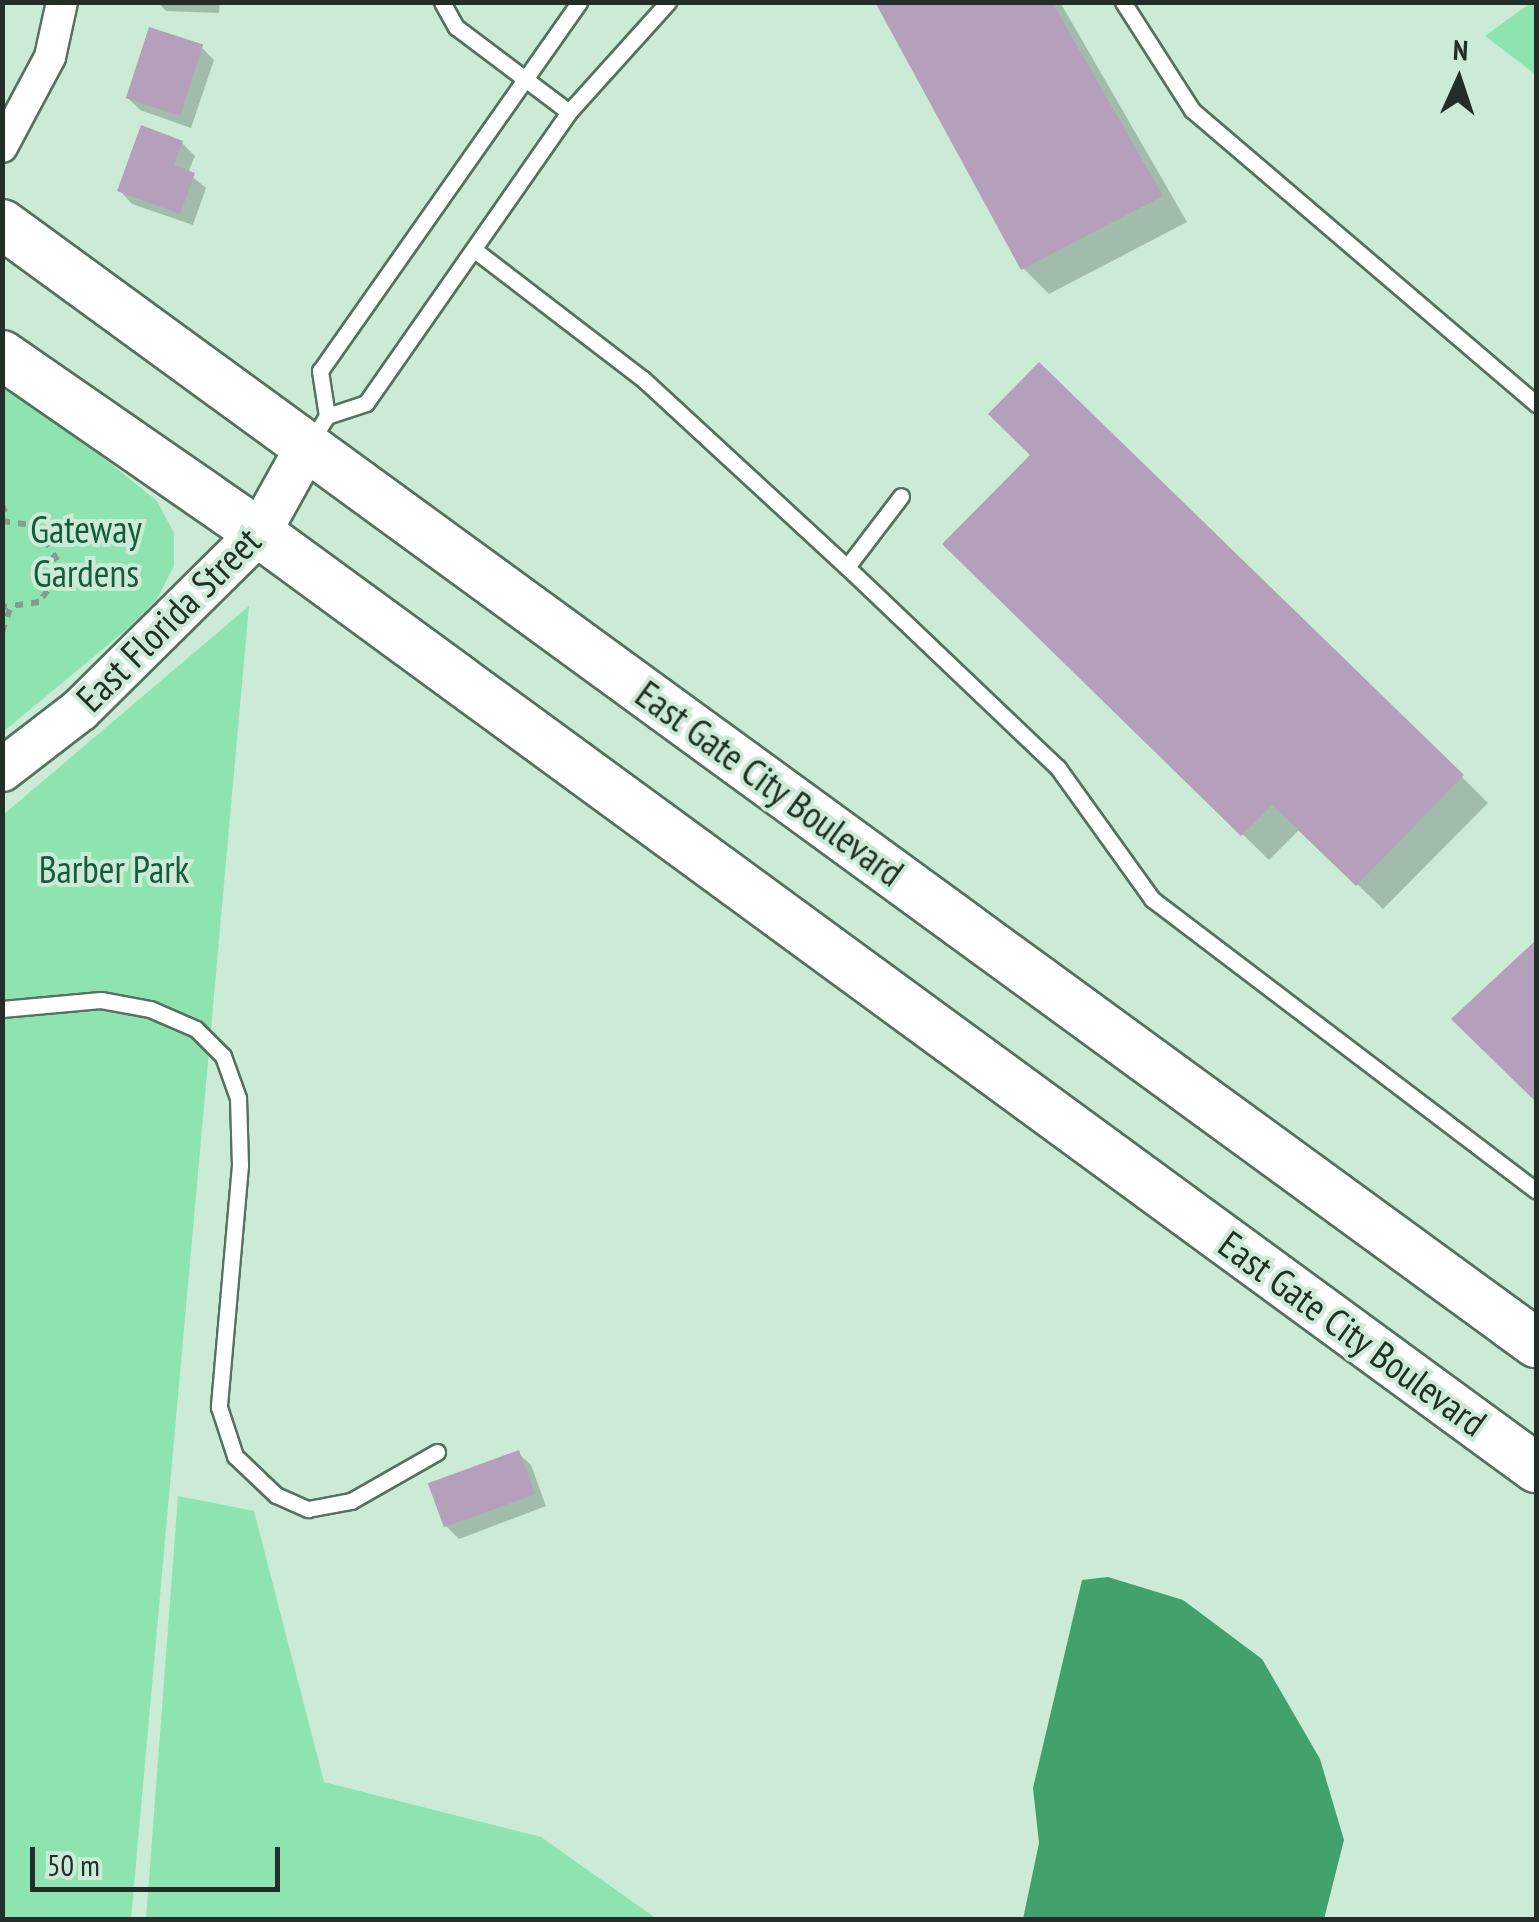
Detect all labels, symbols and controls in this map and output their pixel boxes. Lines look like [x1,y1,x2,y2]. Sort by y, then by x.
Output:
north arrow [1409,30,1509,130]
text: N [1452,31,1469,68]
park label: Gateway Gardens [30,506,142,596]
street label: East Florida Street [67,518,269,720]
street label: East Gate City Boulevard [627,670,913,896]
park label: Barber Park [39,846,189,892]
street label: East Gate City Boulevard [1210,1220,1496,1446]
scale bar [35,1827,285,1889]
text: 50 m [47,1845,100,1884]

